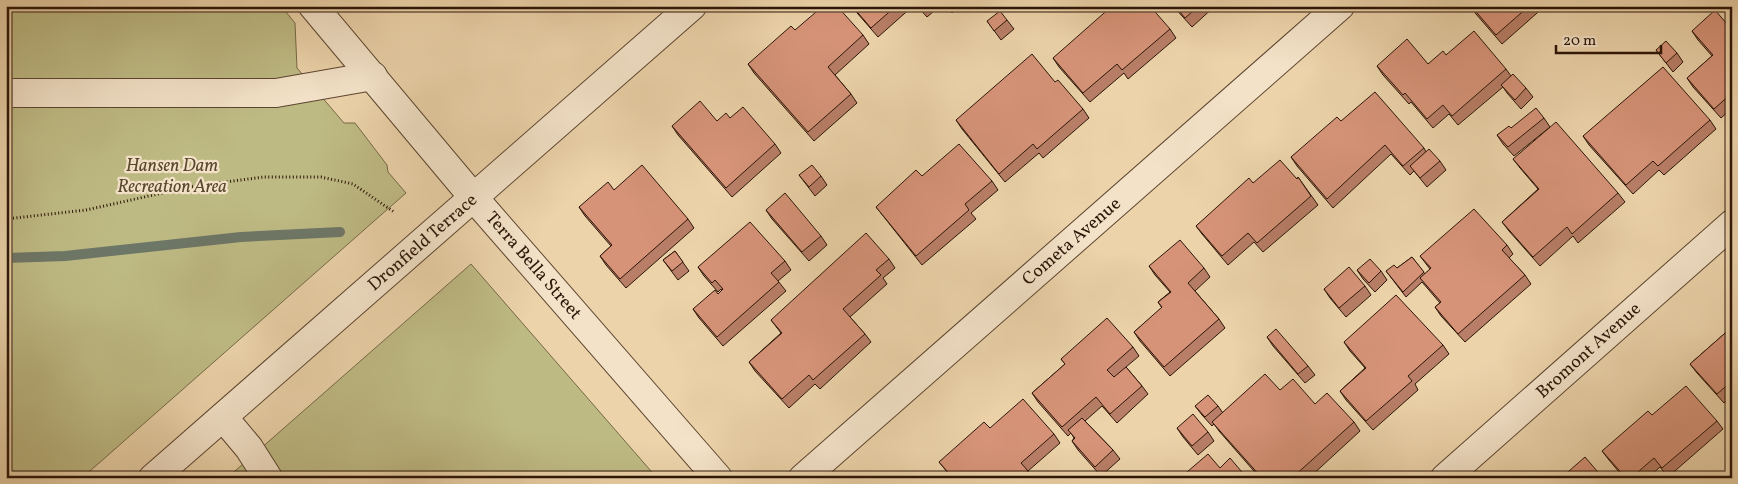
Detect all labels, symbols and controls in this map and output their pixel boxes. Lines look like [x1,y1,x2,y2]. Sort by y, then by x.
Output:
scale bar [1556,22,1660,54]
text: 20 m [1563,31,1596,52]
park label: Hansen Dam Recreation Area [117,154,227,200]
street label: Dronfield Terrace [363,188,483,298]
street label: Cometa Avenue [1017,192,1127,292]
street label: Terra Bella Street [479,207,587,325]
street label: Bromont Avenue [1531,297,1647,405]

